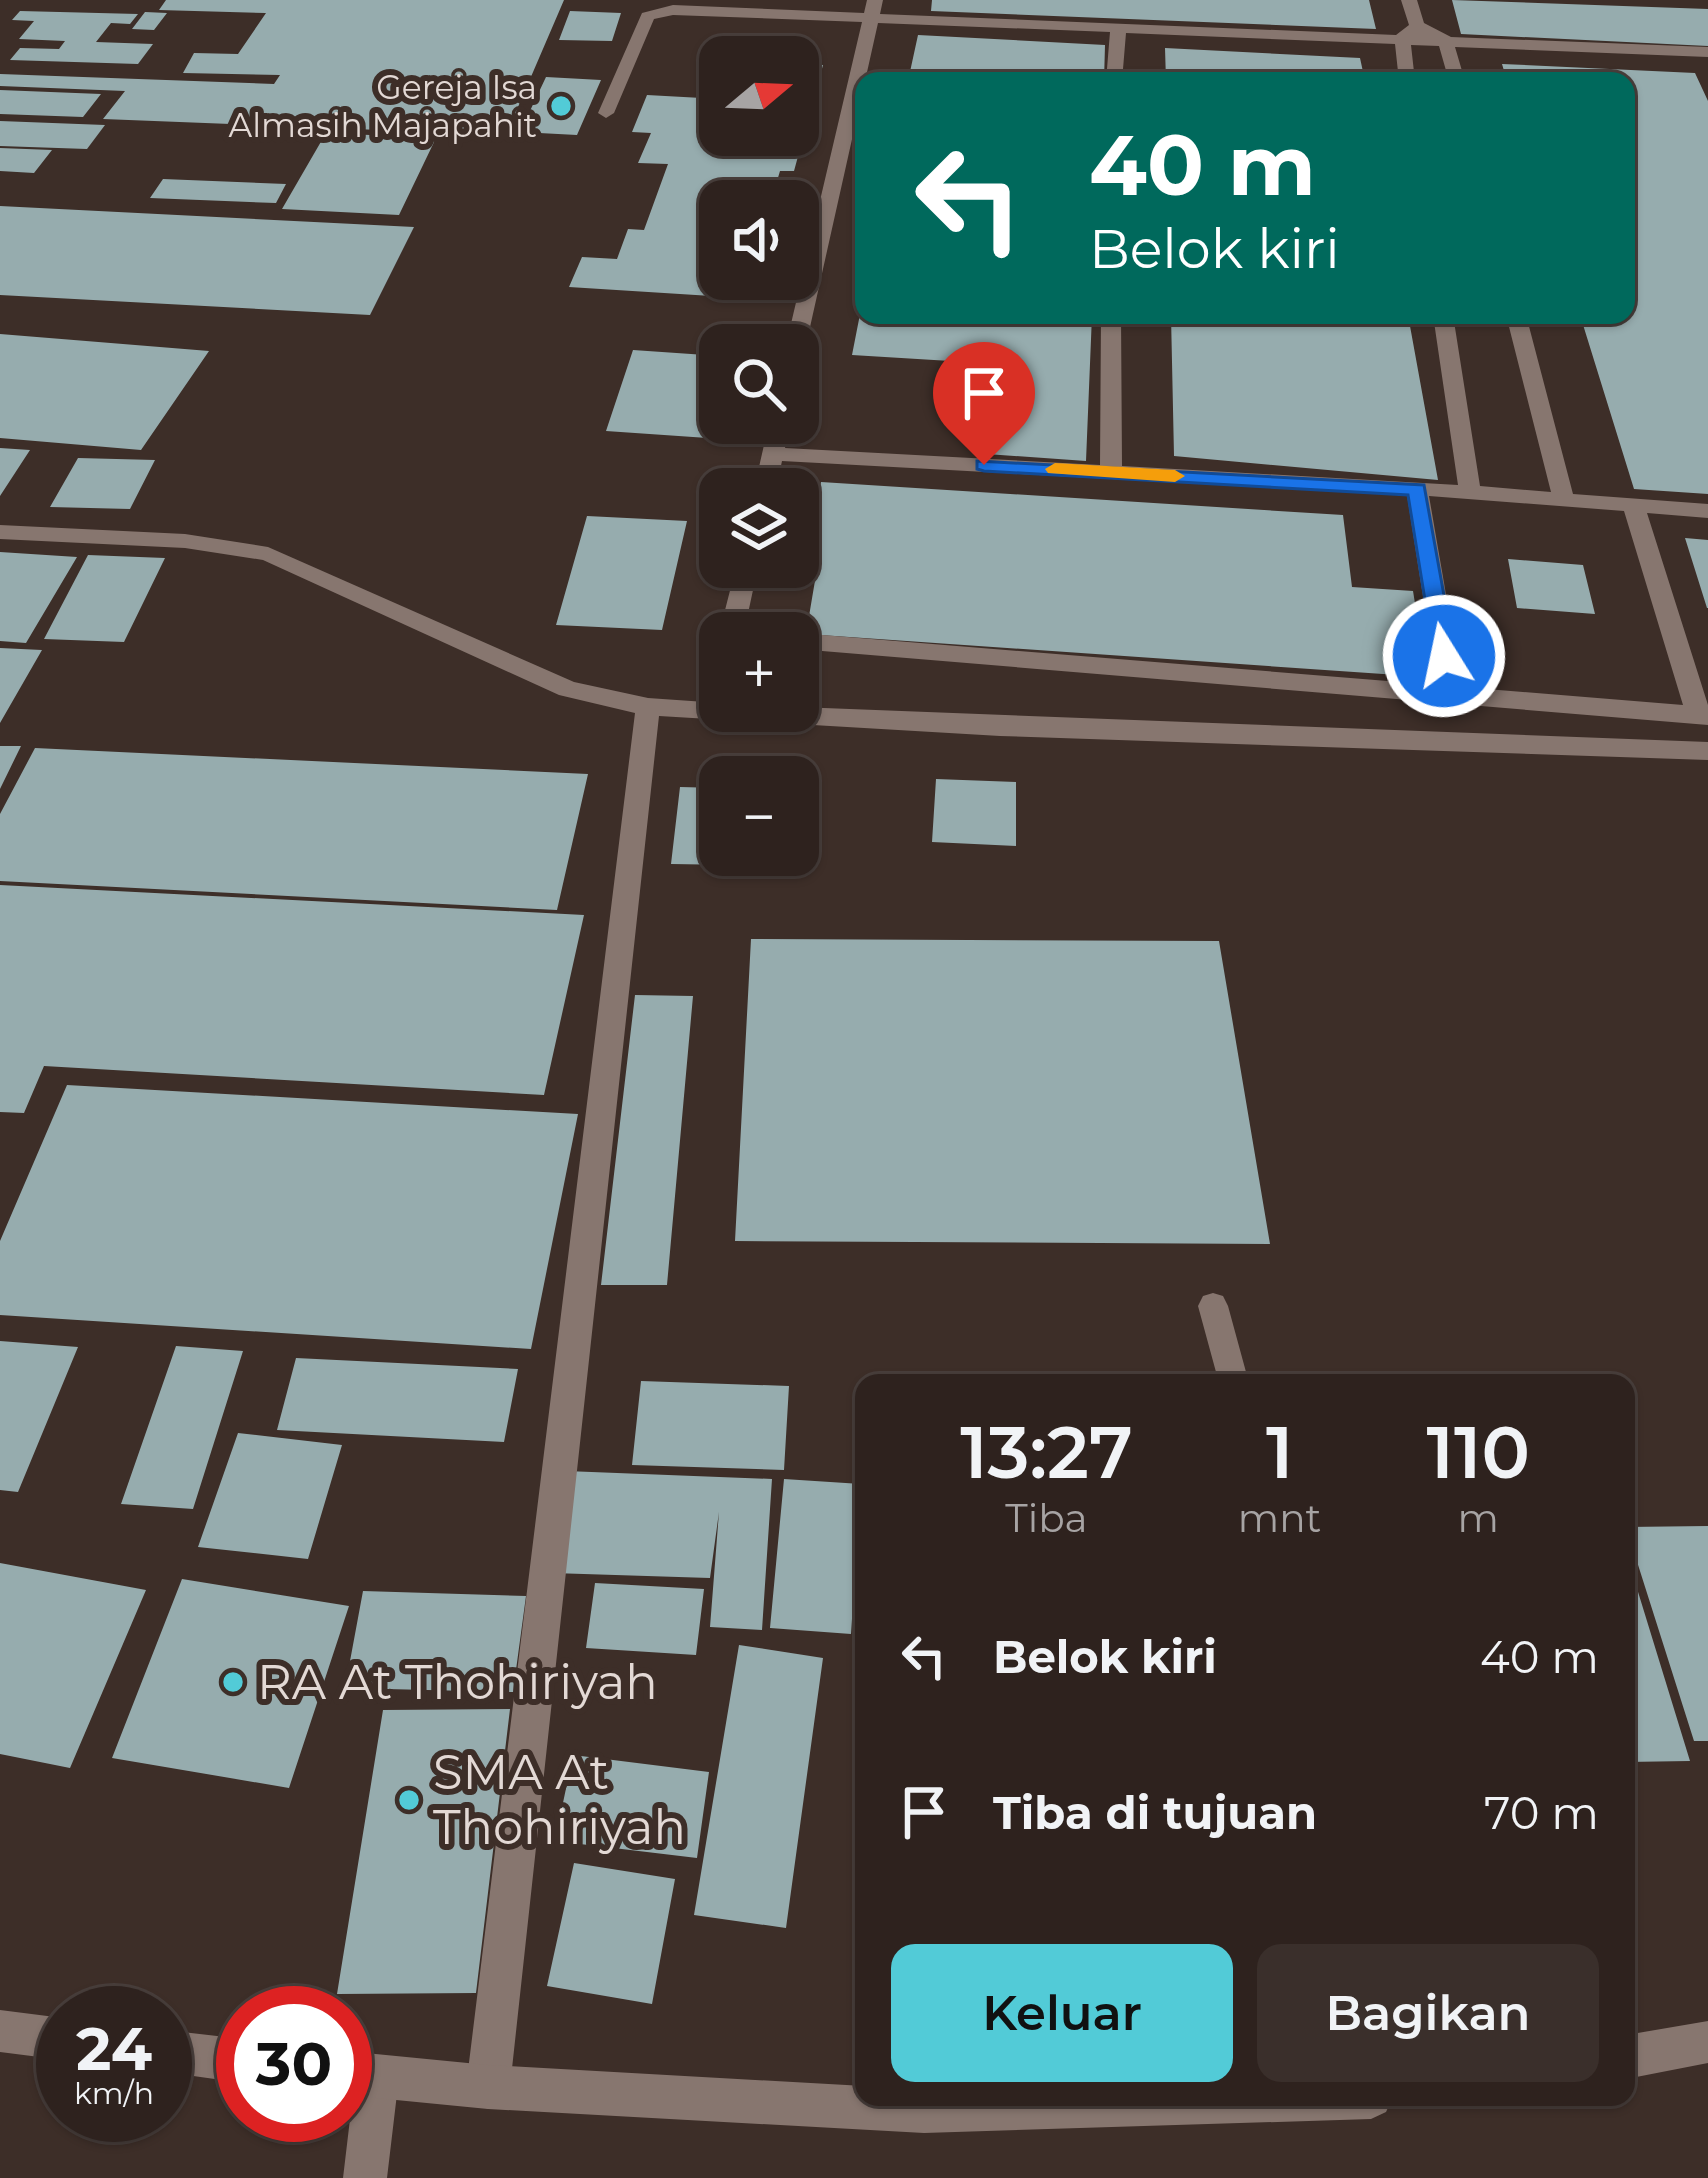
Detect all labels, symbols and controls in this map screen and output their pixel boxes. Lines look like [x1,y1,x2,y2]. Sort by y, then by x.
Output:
north arrow [699,36,819,156]
map controls [699,36,819,876]
place label: Gereja Isa Almasih Majapahit [229,67,537,145]
marker: Gereja Isa Almasih Majapahit [548,93,574,119]
text: 40 m [1089,114,1316,216]
icon: left [891,120,1047,276]
button: sound [699,180,819,300]
text: Belok kiri [1089,216,1340,282]
button: search [699,324,819,444]
pin [933,342,1035,465]
icon: arrive [951,360,1017,426]
button: layers [699,468,819,588]
position arrow [1381,593,1507,719]
button: + [699,612,819,732]
button: − [699,756,819,876]
text: 13:27 [960,1408,1133,1496]
text: 1 [1266,1408,1293,1496]
text: 110 [1427,1408,1530,1496]
text: Tiba [1005,1494,1088,1542]
text: mnt [1238,1494,1321,1542]
text: m [1458,1494,1499,1542]
icon: left [891,1623,957,1689]
text: Belok kiri [993,1629,1217,1684]
text: 40 m [1480,1629,1599,1684]
place label: RA At Thohiriyah [257,1653,658,1711]
marker: RA At Thohiriyah [220,1669,246,1695]
place label: SMA At Thohiriyah [433,1743,686,1856]
icon: arrive [891,1779,957,1845]
text: Tiba di tujuan [993,1785,1317,1840]
text: 70 m [1484,1785,1599,1840]
marker: SMA At Thohiriyah [396,1787,422,1813]
button: Keluar [891,1944,1233,2082]
button: Bagikan [1257,1944,1599,2082]
speed limit sign: 30 [216,1986,372,2142]
text: 24 [76,2012,152,2085]
text: km/h [74,2075,154,2112]

